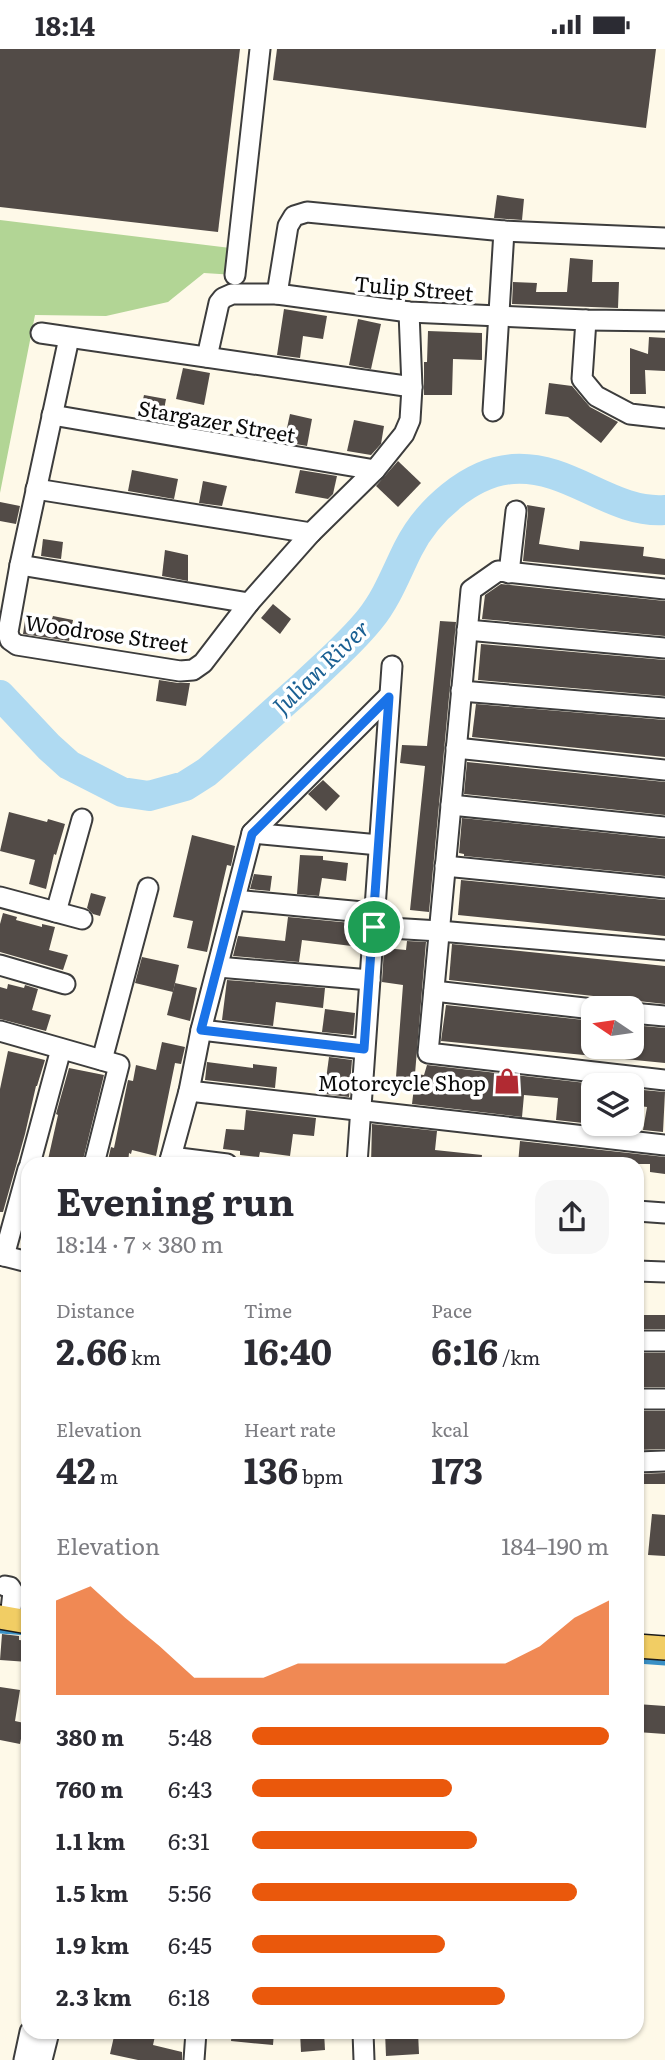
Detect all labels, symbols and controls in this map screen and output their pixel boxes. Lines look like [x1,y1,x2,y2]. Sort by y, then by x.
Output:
text: 18:14 [35,5,95,44]
street label: Tulip Street [353,266,475,308]
street label: Stargazer Street [136,391,299,449]
street label: Woodrose Street [23,605,191,659]
water label: Julian River [264,611,376,721]
pin [344,897,404,957]
icon: arrive [355,908,393,946]
north arrow [581,996,644,1059]
map controls [581,996,644,1136]
place label: Motorcycle Shop [317,1066,486,1097]
shop icon: Motorcycle Shop [492,1066,522,1096]
button: layers [581,1073,644,1136]
text: Evening run [56,1171,294,1228]
button: share [535,1180,609,1254]
text: 18:14 · 7 × 380 m [56,1226,223,1260]
text: Distance [56,1296,135,1324]
text: Time [244,1296,292,1324]
text: Pace [431,1296,472,1324]
text: 2.66 [56,1324,127,1376]
text: 16:40 [244,1324,332,1376]
text: 6:16 [431,1324,498,1376]
text: km [127,1343,161,1371]
text: /km [498,1343,540,1371]
text: Elevation [56,1415,142,1443]
text: Heart rate [244,1415,336,1443]
text: kcal [431,1415,469,1443]
text: 42 [56,1443,96,1495]
text: 136 [244,1443,298,1495]
text: 173 [431,1443,483,1495]
text: m [96,1462,118,1490]
text: bpm [298,1462,343,1490]
text: Elevation [56,1528,160,1562]
text: 184–190 m [501,1528,609,1562]
text: 380 m [56,1719,124,1753]
text: 5:48 [168,1719,212,1753]
text: 760 m [56,1771,123,1805]
text: 6:43 [168,1771,213,1805]
text: 1.1 km [56,1823,126,1857]
text: 6:31 [168,1823,210,1857]
text: 1.5 km [56,1875,129,1909]
text: 5:56 [168,1875,211,1909]
text: 1.9 km [56,1927,129,1961]
text: 6:45 [168,1927,212,1961]
text: 2.3 km [56,1979,132,2013]
text: 6:18 [168,1979,210,2013]

